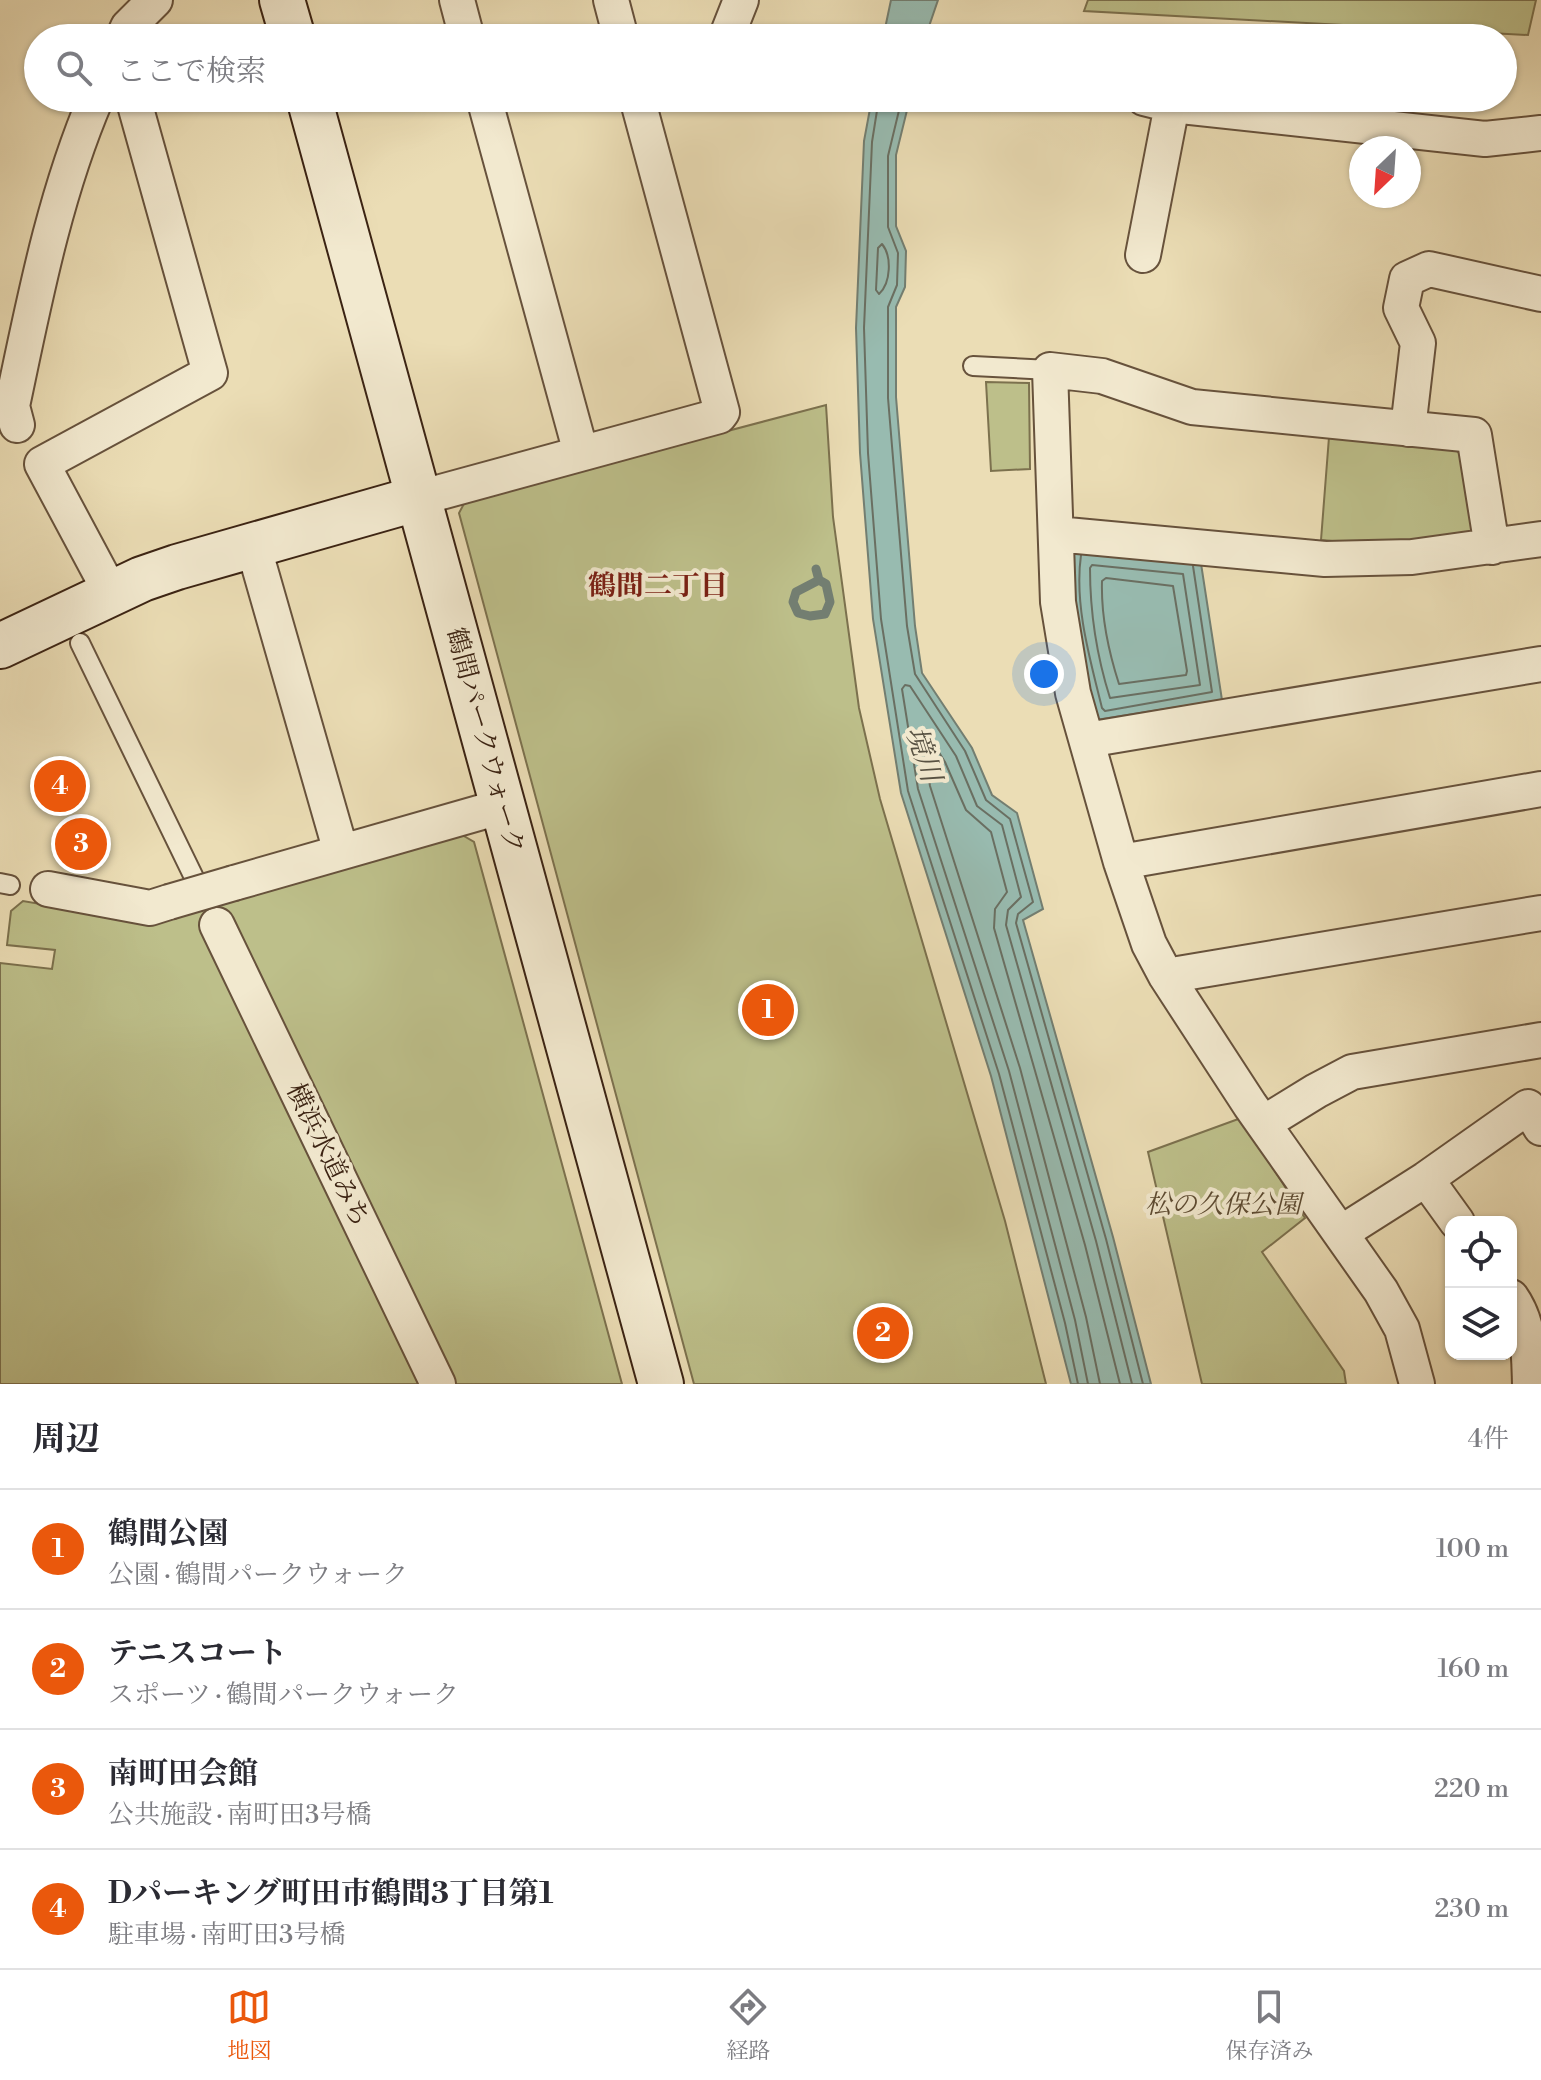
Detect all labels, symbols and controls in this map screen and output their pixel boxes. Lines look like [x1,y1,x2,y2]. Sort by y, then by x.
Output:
search box [24,24,1517,112]
icon: search [52,46,96,90]
text: ここで検索 [116,53,266,91]
north arrow [1349,136,1421,208]
district label: 鶴間二丁目 [588,569,728,604]
street label: 鶴間パークウォーク [439,624,531,858]
your location [1024,654,1064,694]
water label: 境川 [898,722,949,789]
pin: 4 [34,756,86,816]
pin: 3 [55,814,107,874]
pin: 1 [742,980,794,1040]
street label: 横浜水道みち [279,1078,377,1232]
park label: 松の久保公園 [1145,1189,1305,1221]
map controls [1445,1216,1517,1360]
button: locate [1445,1216,1517,1288]
button: layers [1445,1288,1517,1360]
pin: 2 [857,1303,909,1363]
text: 周辺 [32,1419,100,1461]
text: 4件 [1468,1423,1509,1455]
text: 鶴間公園 [108,1515,228,1553]
text: 1 [52,1533,64,1565]
text: 100 m [1436,1533,1509,1565]
text: 公園 · 鶴間パークウォーク [108,1559,408,1591]
text: テニスコート [108,1635,287,1673]
text: 2 [50,1653,66,1685]
text: 160 m [1438,1653,1509,1685]
text: スポーツ · 鶴間パークウォーク [108,1679,459,1711]
text: 南町田会館 [108,1755,258,1793]
text: 3 [50,1773,66,1805]
text: 220 m [1434,1773,1509,1805]
text: 公共施設 · 南町田3号橋 [108,1799,371,1831]
text: Dパーキング町田市鶴間3丁目第1 [108,1875,554,1913]
text: 4 [49,1893,67,1925]
text: 230 m [1434,1893,1509,1925]
text: 駐車場 · 南町田3号橋 [108,1919,345,1951]
tab: 地図 [227,1985,272,2065]
tab: 経路 [726,1985,771,2065]
tab: 保存済み [1225,1985,1314,2065]

